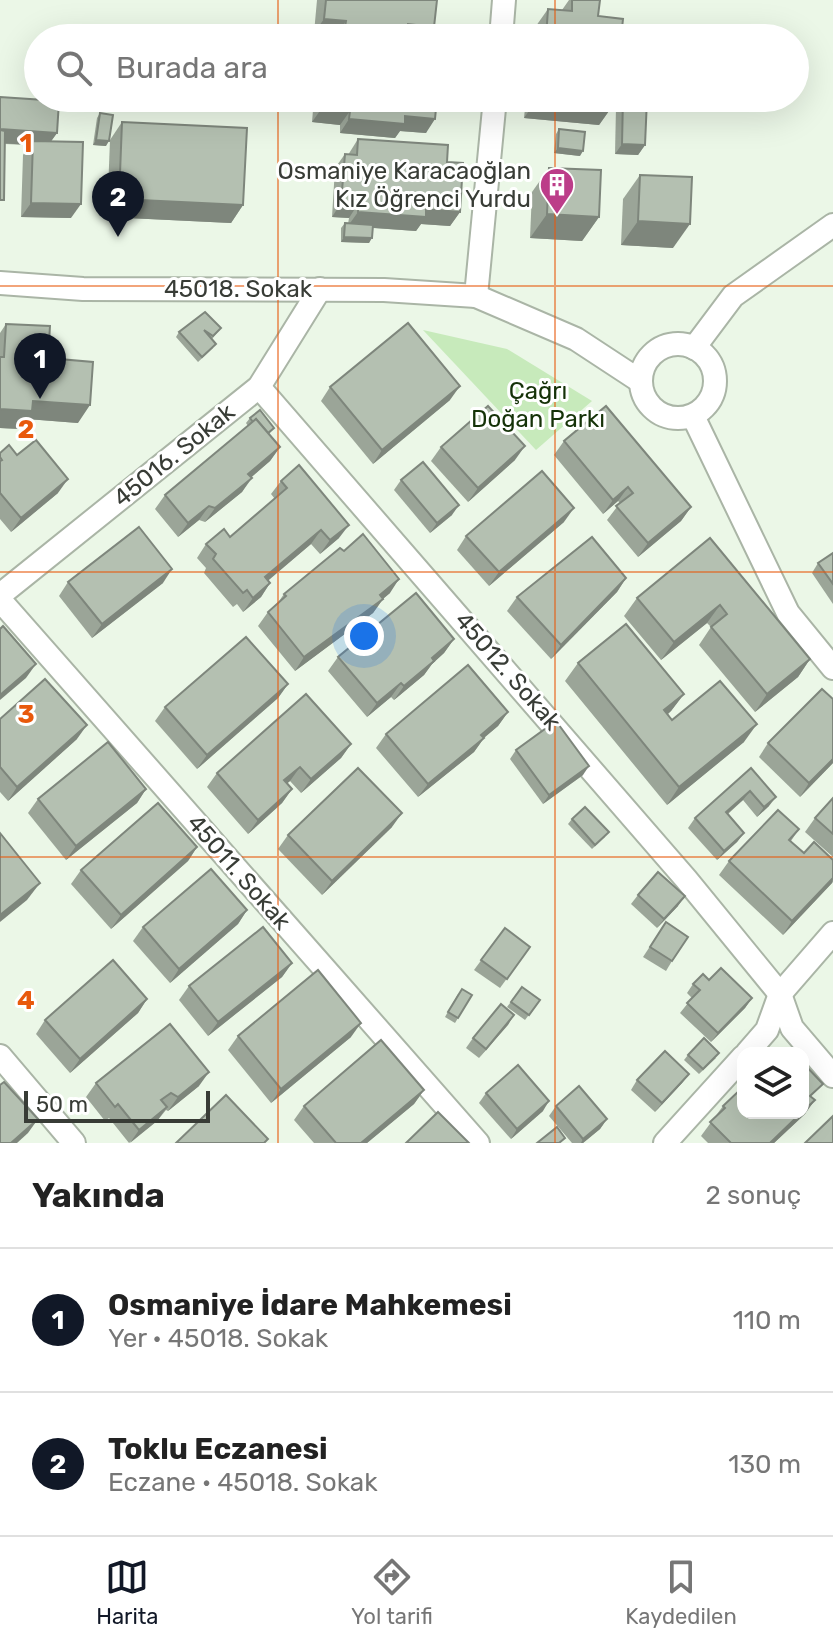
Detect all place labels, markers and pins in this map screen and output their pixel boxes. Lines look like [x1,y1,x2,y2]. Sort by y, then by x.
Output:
place label: Osmaniye Karacaoğlan Kız Öğrenci Yurdu [278,157,531,213]
building icon: Osmaniye Karacaoğlan Kız Öğrenci Yurdu [538,166,576,216]
pin: 2 [92,171,144,237]
pin: 1 [14,333,66,399]

